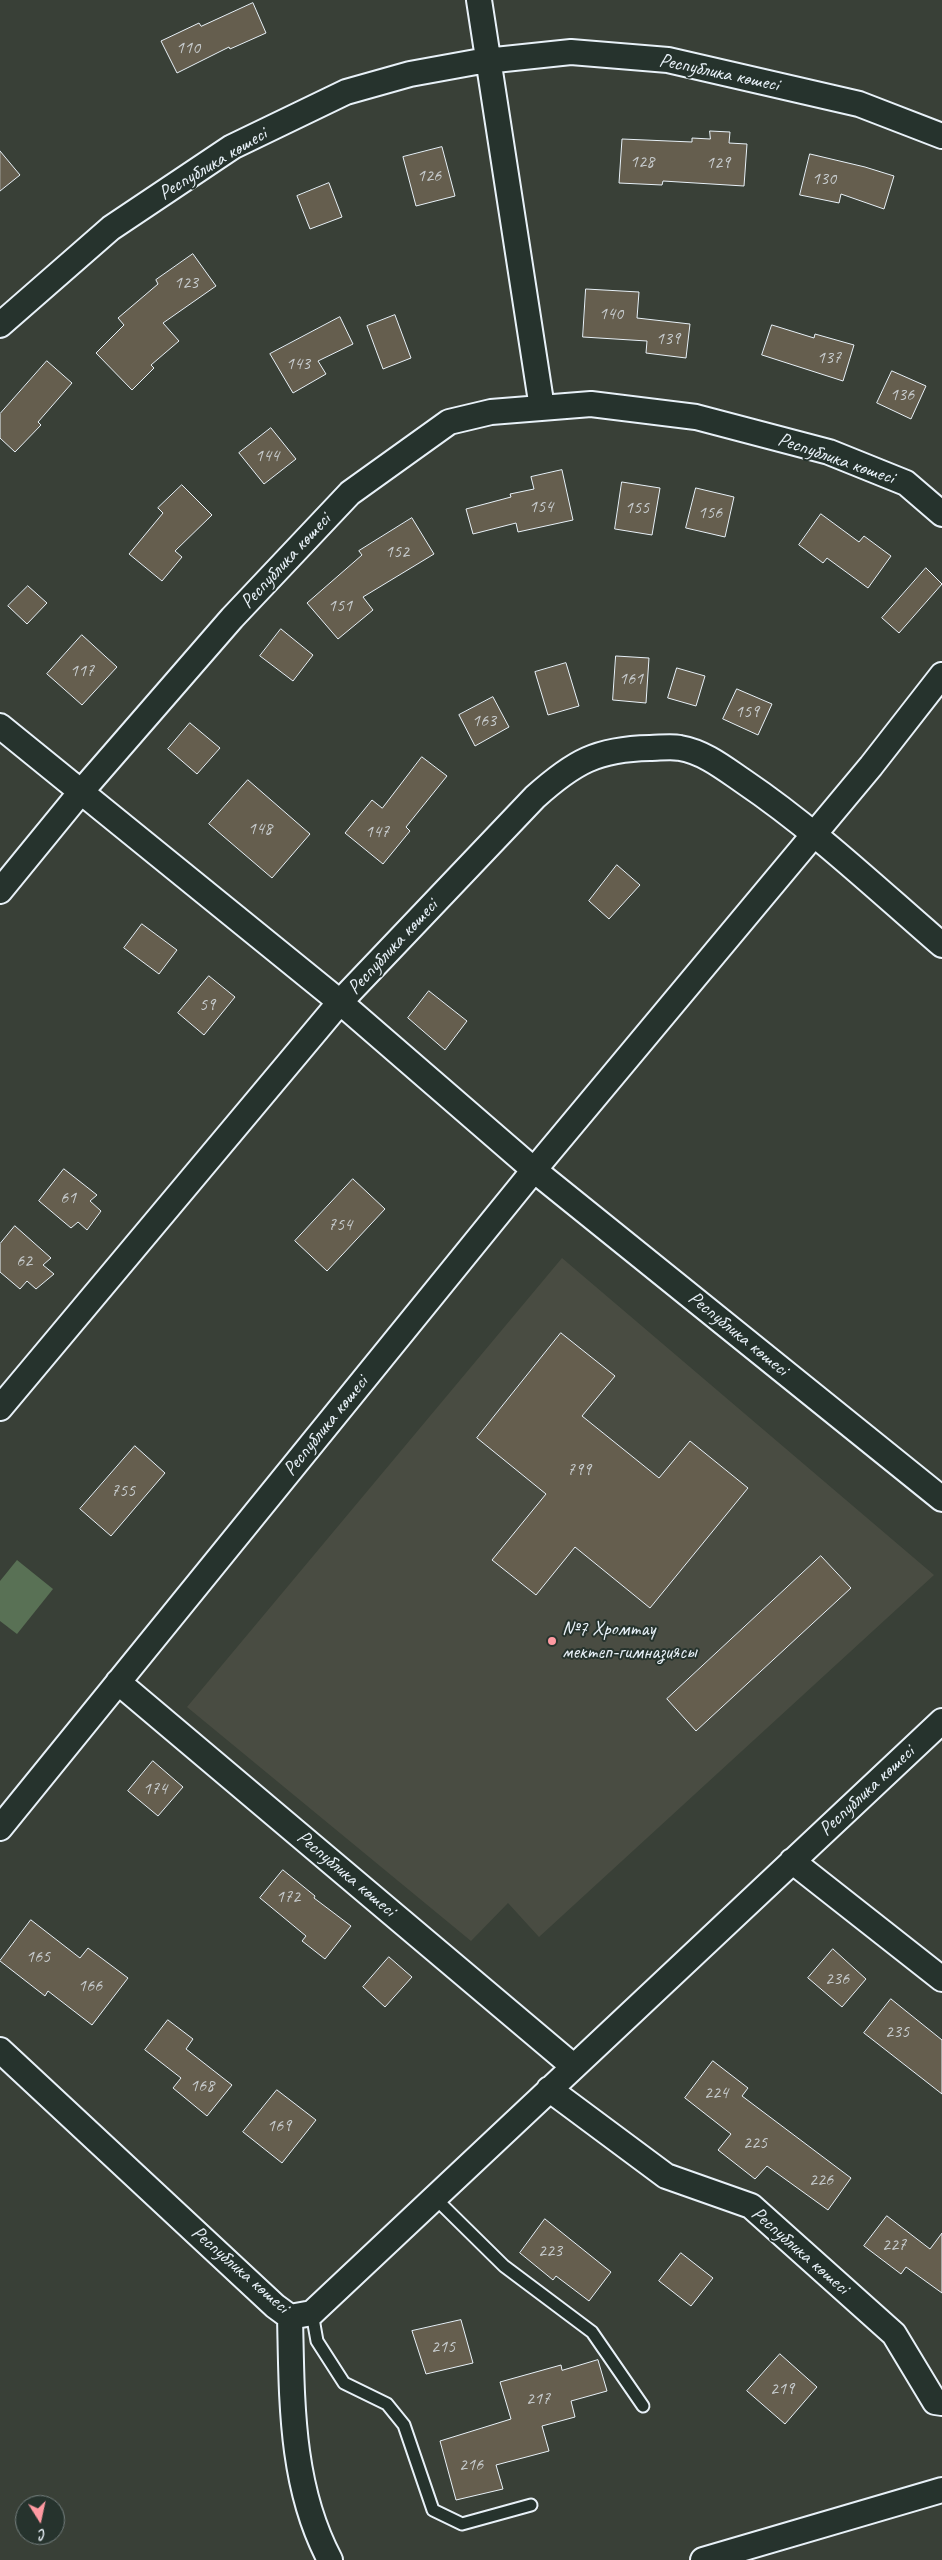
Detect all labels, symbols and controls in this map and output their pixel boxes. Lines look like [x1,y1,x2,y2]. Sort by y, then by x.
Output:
house number: 110 [176,37,200,59]
street label: Республика көшесі [657,49,781,97]
street label: Республика көшесі [155,122,271,206]
house number: 128 [630,151,654,173]
house number: 129 [706,152,730,174]
house number: 126 [417,165,441,187]
house number: 130 [812,168,836,190]
house number: 123 [174,272,198,294]
house number: 140 [599,303,623,325]
house number: 139 [656,328,680,350]
house number: 137 [817,347,841,369]
house number: 143 [286,353,310,375]
house number: 136 [890,384,914,406]
street label: Республика көшесі [774,428,898,490]
house number: 144 [255,445,279,467]
house number: 154 [529,496,553,518]
house number: 155 [625,497,649,519]
house number: 156 [698,502,722,524]
street label: Республика көшесі [236,508,336,614]
house number: 152 [385,541,409,563]
house number: 151 [328,595,352,617]
house number: 117 [70,660,94,682]
house number: 161 [619,668,643,690]
house number: 159 [735,701,759,723]
house number: 163 [472,710,496,732]
house number: 148 [248,818,272,840]
house number: 147 [365,821,389,843]
street label: Республика көшесі [343,894,443,1000]
house number: 59 [199,994,215,1016]
house number: 61 [60,1187,76,1209]
house number: 754 [328,1214,352,1236]
house number: 62 [16,1250,32,1272]
street label: Республика көшесі [683,1286,793,1382]
street label: Республика көшесі [278,1371,374,1481]
house number: 799 [567,1459,591,1481]
house number: 755 [111,1480,135,1502]
place label: №7 Хромтау мектеп-гимназиясы [562,1618,697,1665]
marker: №7 Хромтау мектеп-гимназиясы [546,1635,558,1647]
street label: Республика көшесі [814,1741,920,1841]
house number: 174 [143,1778,167,1800]
street label: Республика көшесі [292,1826,400,1922]
house number: 172 [276,1886,300,1908]
house number: 165 [26,1946,50,1968]
house number: 236 [825,1968,849,1990]
house number: 166 [78,1975,102,1997]
house number: 235 [885,2021,909,2043]
house number: 168 [190,2075,214,2097]
house number: 224 [704,2082,728,2104]
house number: 169 [267,2115,291,2137]
house number: 225 [743,2132,767,2154]
house number: 226 [809,2169,833,2191]
street label: Республика көшесі [746,2202,854,2300]
street label: Республика көшесі [186,2221,294,2319]
house number: 227 [882,2234,906,2256]
house number: 223 [538,2240,562,2262]
house number: 215 [431,2336,455,2358]
house number: 219 [770,2378,794,2400]
house number: 217 [526,2388,550,2410]
house number: 216 [459,2454,483,2476]
north arrow [15,2495,65,2545]
text: С [38,2525,47,2543]

